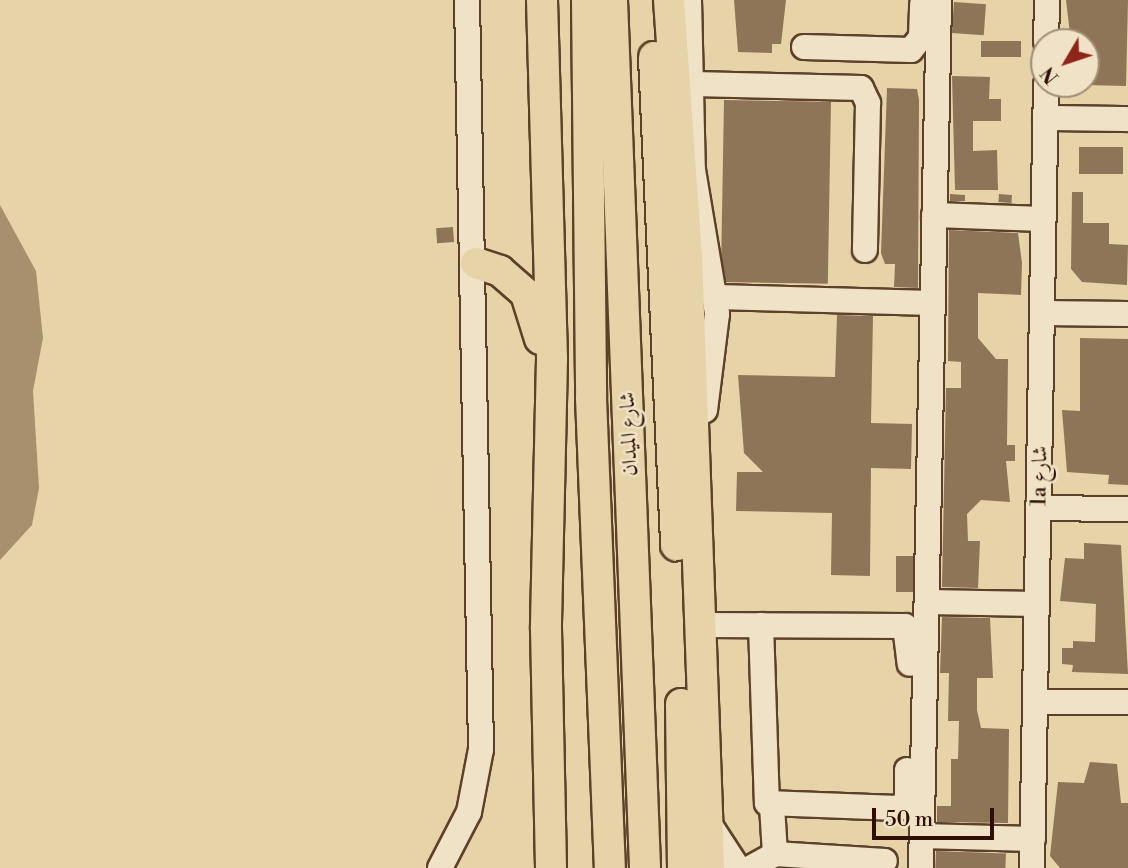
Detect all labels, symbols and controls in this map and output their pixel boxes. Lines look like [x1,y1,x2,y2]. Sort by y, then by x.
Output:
north arrow [1030,28,1100,98]
text: N [1036,62,1064,88]
street label: شارع الميدان [615,391,643,477]
street label: 1a شارع [1027,446,1053,506]
scale bar [876,794,998,838]
text: 50 m [885,807,933,833]

